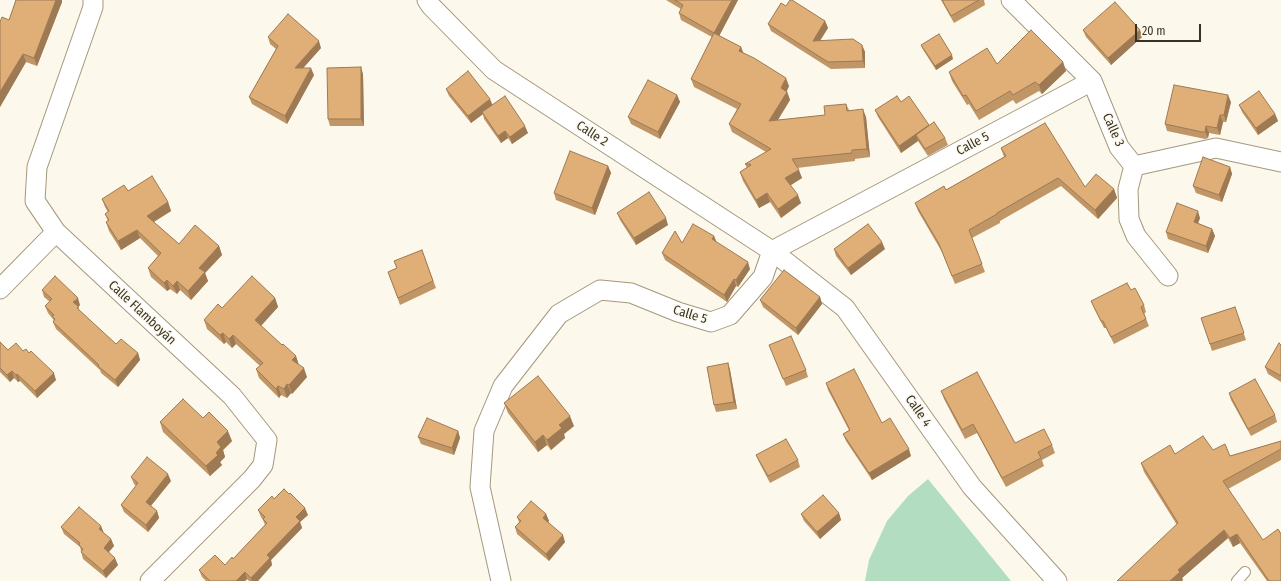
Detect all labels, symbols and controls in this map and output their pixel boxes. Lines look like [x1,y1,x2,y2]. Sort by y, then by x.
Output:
scale bar [1137,16,1203,42]
text: 20 m [1142,24,1166,38]
street label: Calle 3 [1099,111,1127,149]
street label: Calle 2 [573,118,611,150]
street label: Calle 5 [954,129,992,159]
street label: Calle Flamboyán [105,278,179,348]
street label: Calle 5 [671,302,709,328]
street label: Calle 4 [901,392,935,430]

